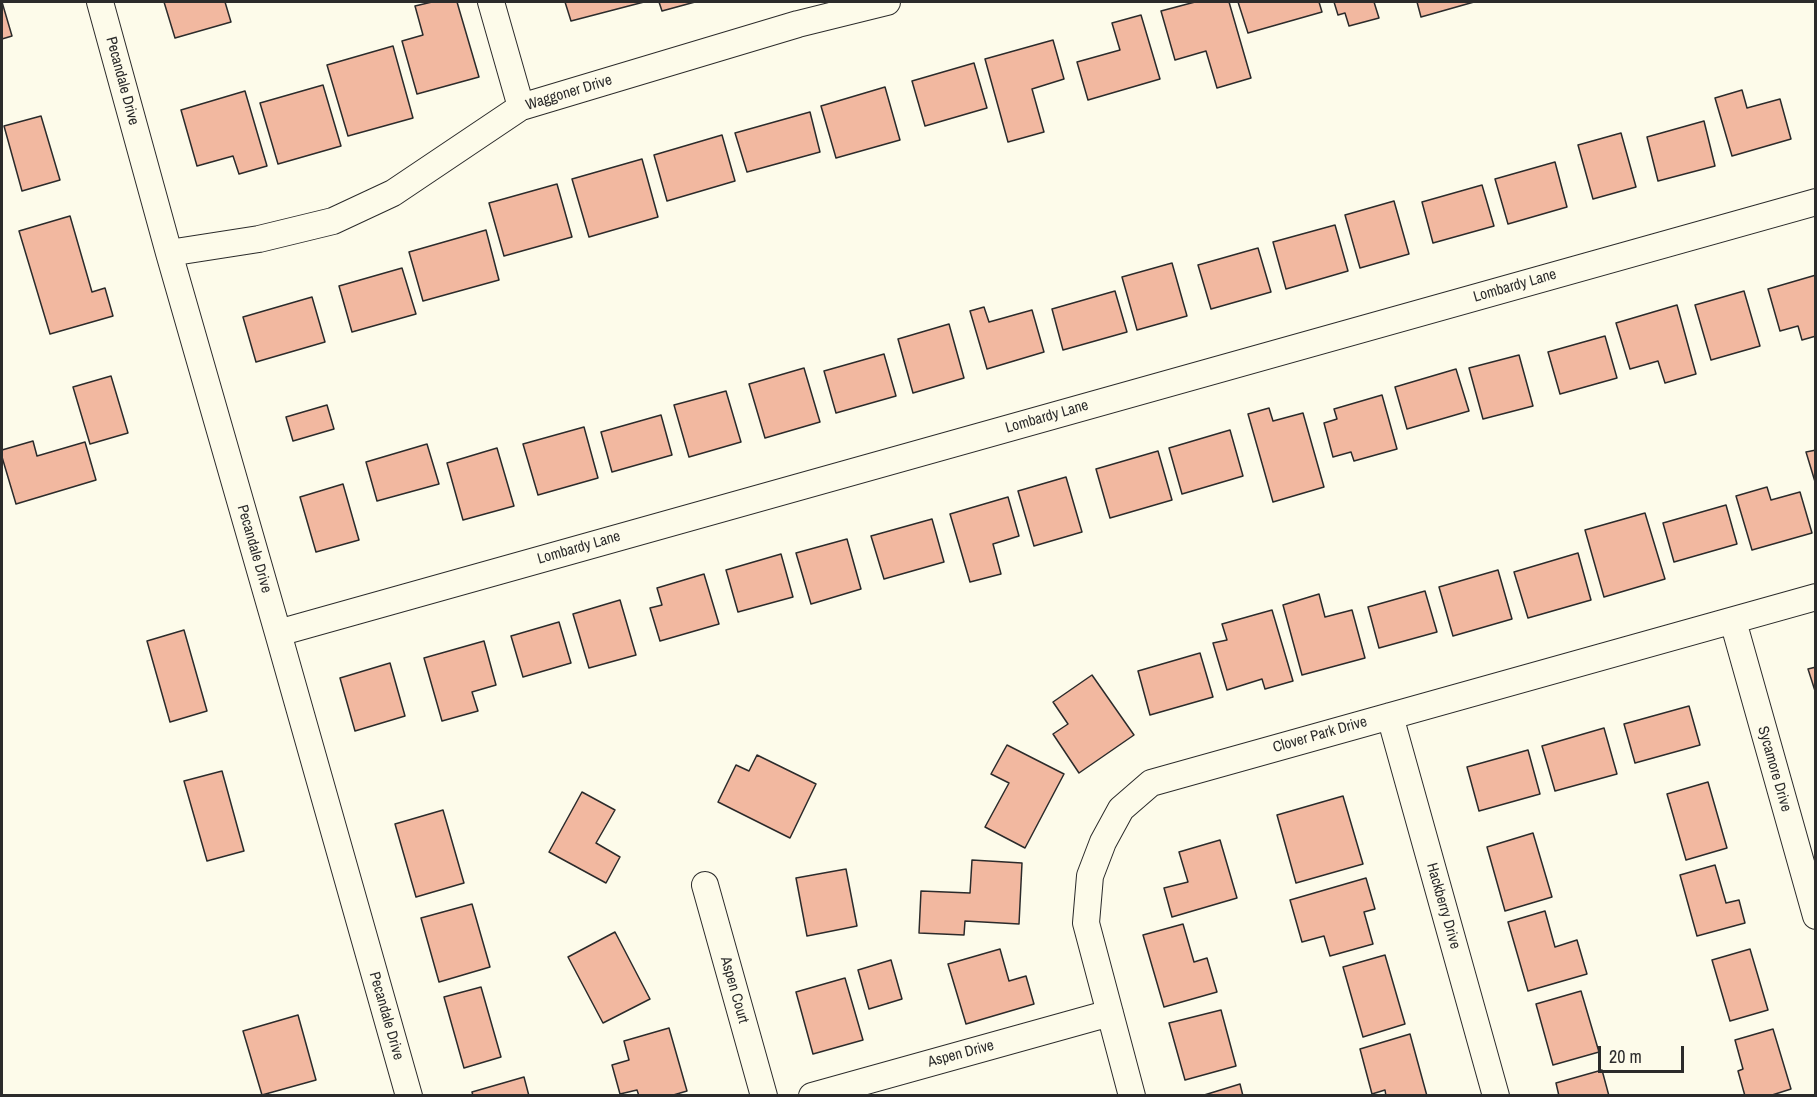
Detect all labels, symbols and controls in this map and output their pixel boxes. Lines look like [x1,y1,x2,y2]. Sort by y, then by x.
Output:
street label: Pecandale Drive [102,35,142,127]
street label: Waggoner Drive [524,71,614,115]
street label: Lombardy Lane [1471,266,1559,306]
street label: Lombardy Lane [1003,397,1091,437]
street label: Pecandale Drive [233,503,275,595]
street label: Lombardy Lane [535,528,623,568]
street label: Clover Park Drive [1271,713,1369,757]
street label: Sycamore Drive [1753,724,1795,814]
street label: Hackberry Drive [1422,861,1464,951]
street label: Aspen Court [716,955,752,1025]
street label: Pecandale Drive [365,970,407,1062]
scale bar [1601,1034,1686,1072]
street label: Aspen Drive [926,1037,996,1071]
text: 20 m [1609,1044,1642,1069]

